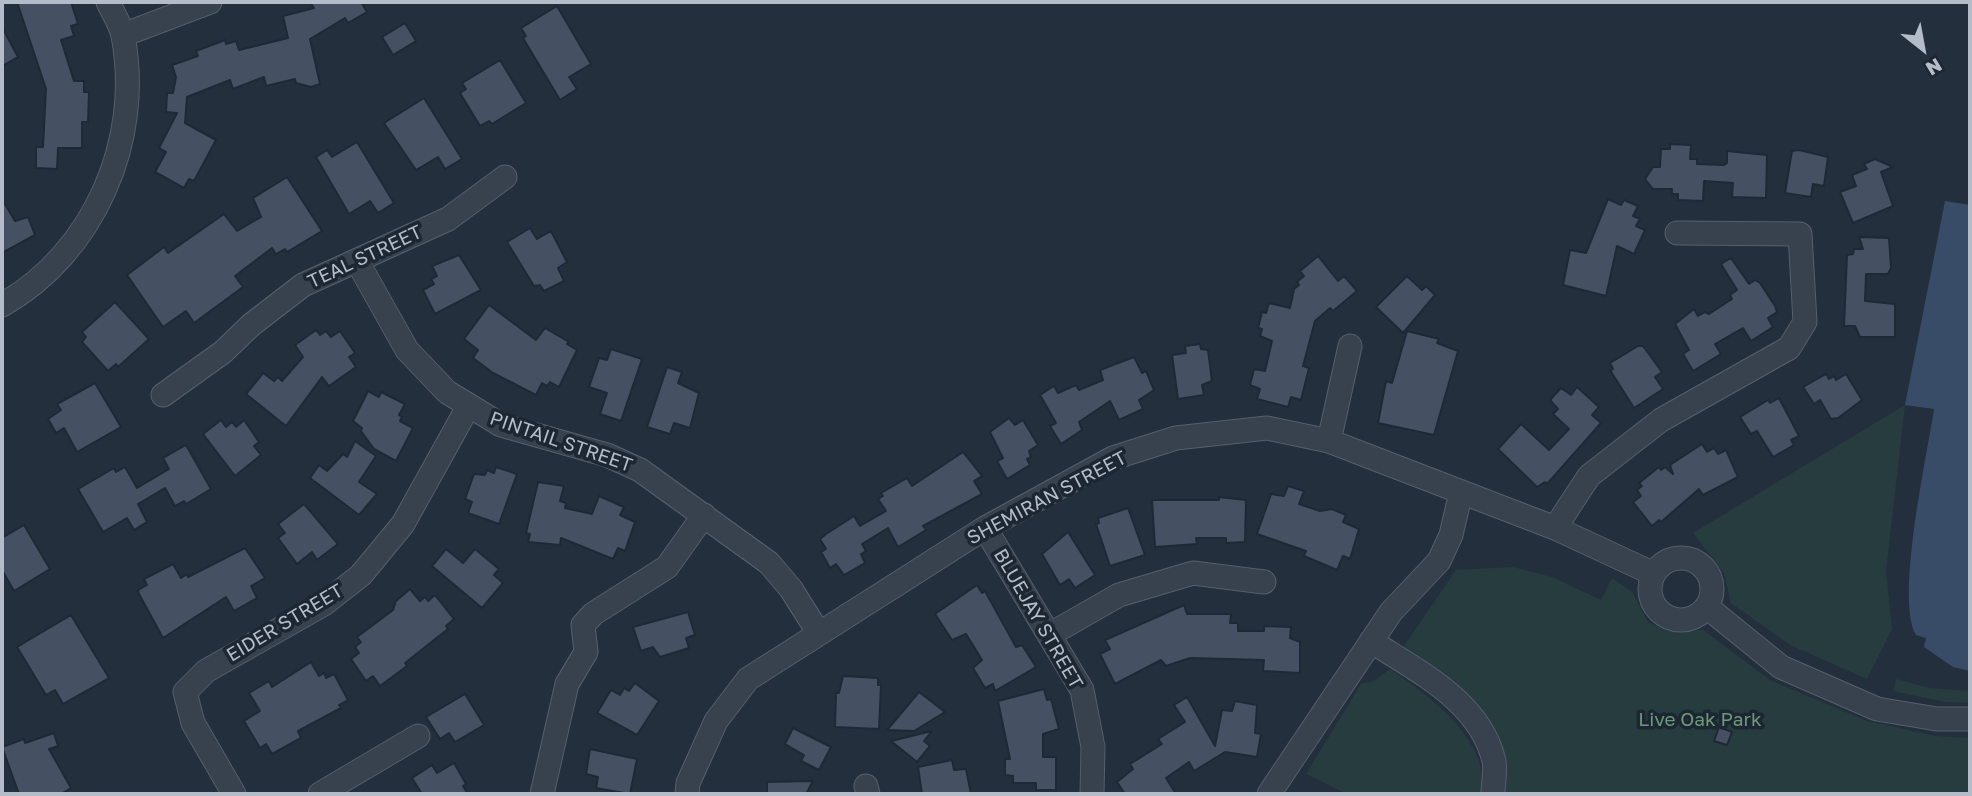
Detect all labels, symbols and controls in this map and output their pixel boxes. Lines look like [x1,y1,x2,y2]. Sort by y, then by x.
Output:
north arrow [1888,14,1958,84]
text: N [1922,54,1946,81]
street label: TEAL STREET [304,221,426,293]
street label: PINTAIL STREET [487,407,635,477]
street label: SHEMIRAN STREET [963,446,1131,550]
street label: BLUEJAY STREET [989,545,1087,693]
street label: EIDER STREET [223,579,347,667]
park label: Live Oak Park [1638,709,1762,731]

